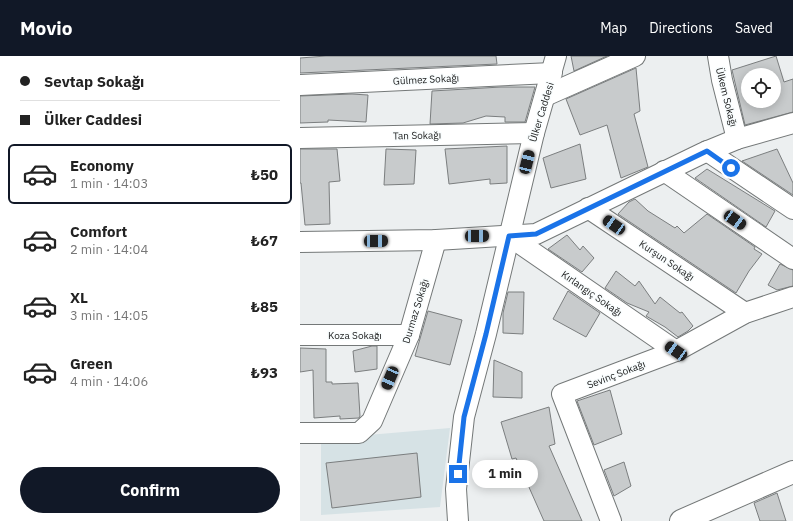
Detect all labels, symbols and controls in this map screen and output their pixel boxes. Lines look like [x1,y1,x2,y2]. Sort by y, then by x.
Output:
text: Movio [20,16,73,40]
text: Map [600,19,627,37]
text: Directions [649,19,713,37]
text: Saved [735,19,773,37]
street label: Ülkem Sokağı [713,66,740,128]
map controls [741,68,781,108]
button: locate [741,68,781,108]
street label: Gülmez Sokağı [393,71,459,88]
text: Sevtap Sokağı [44,72,144,91]
street label: Ülker Caddesi [526,81,557,144]
text: Ülker Caddesi [44,110,142,129]
street label: Tan Sokağı [393,129,441,142]
car [518,149,536,175]
icon: car [22,156,58,192]
text: Economy [70,156,134,175]
route start [722,159,740,177]
text: ₺50 [251,165,278,184]
text: 1 min · 14:03 [70,175,148,192]
car [722,208,748,232]
car [601,213,627,237]
icon: car [22,222,58,258]
text: Comfort [70,222,127,241]
car [465,230,489,242]
text: ₺67 [251,231,278,250]
car [364,235,388,247]
street label: Kurşun Sokağı [637,237,697,284]
text: 2 min · 14:04 [70,241,148,258]
street label: Kırlangıç Sokağı [559,268,625,319]
street label: Durmaz Sokağı [399,277,431,345]
icon: car [22,288,58,324]
text: XL [70,288,88,307]
text: ₺85 [251,297,278,316]
text: 3 min · 14:05 [70,307,148,324]
street label: Koza Sokağı [328,329,382,342]
car [663,339,689,363]
icon: car [22,354,58,390]
text: Green [70,354,113,373]
street label: Sevinç Sokağı [585,357,647,392]
text: ₺93 [251,363,278,382]
car [380,365,400,391]
text: 4 min · 14:06 [70,373,148,390]
callout: 1 min [472,460,538,488]
route end [449,465,467,483]
text: 1 min [488,465,522,482]
button: Confirm [20,467,280,513]

